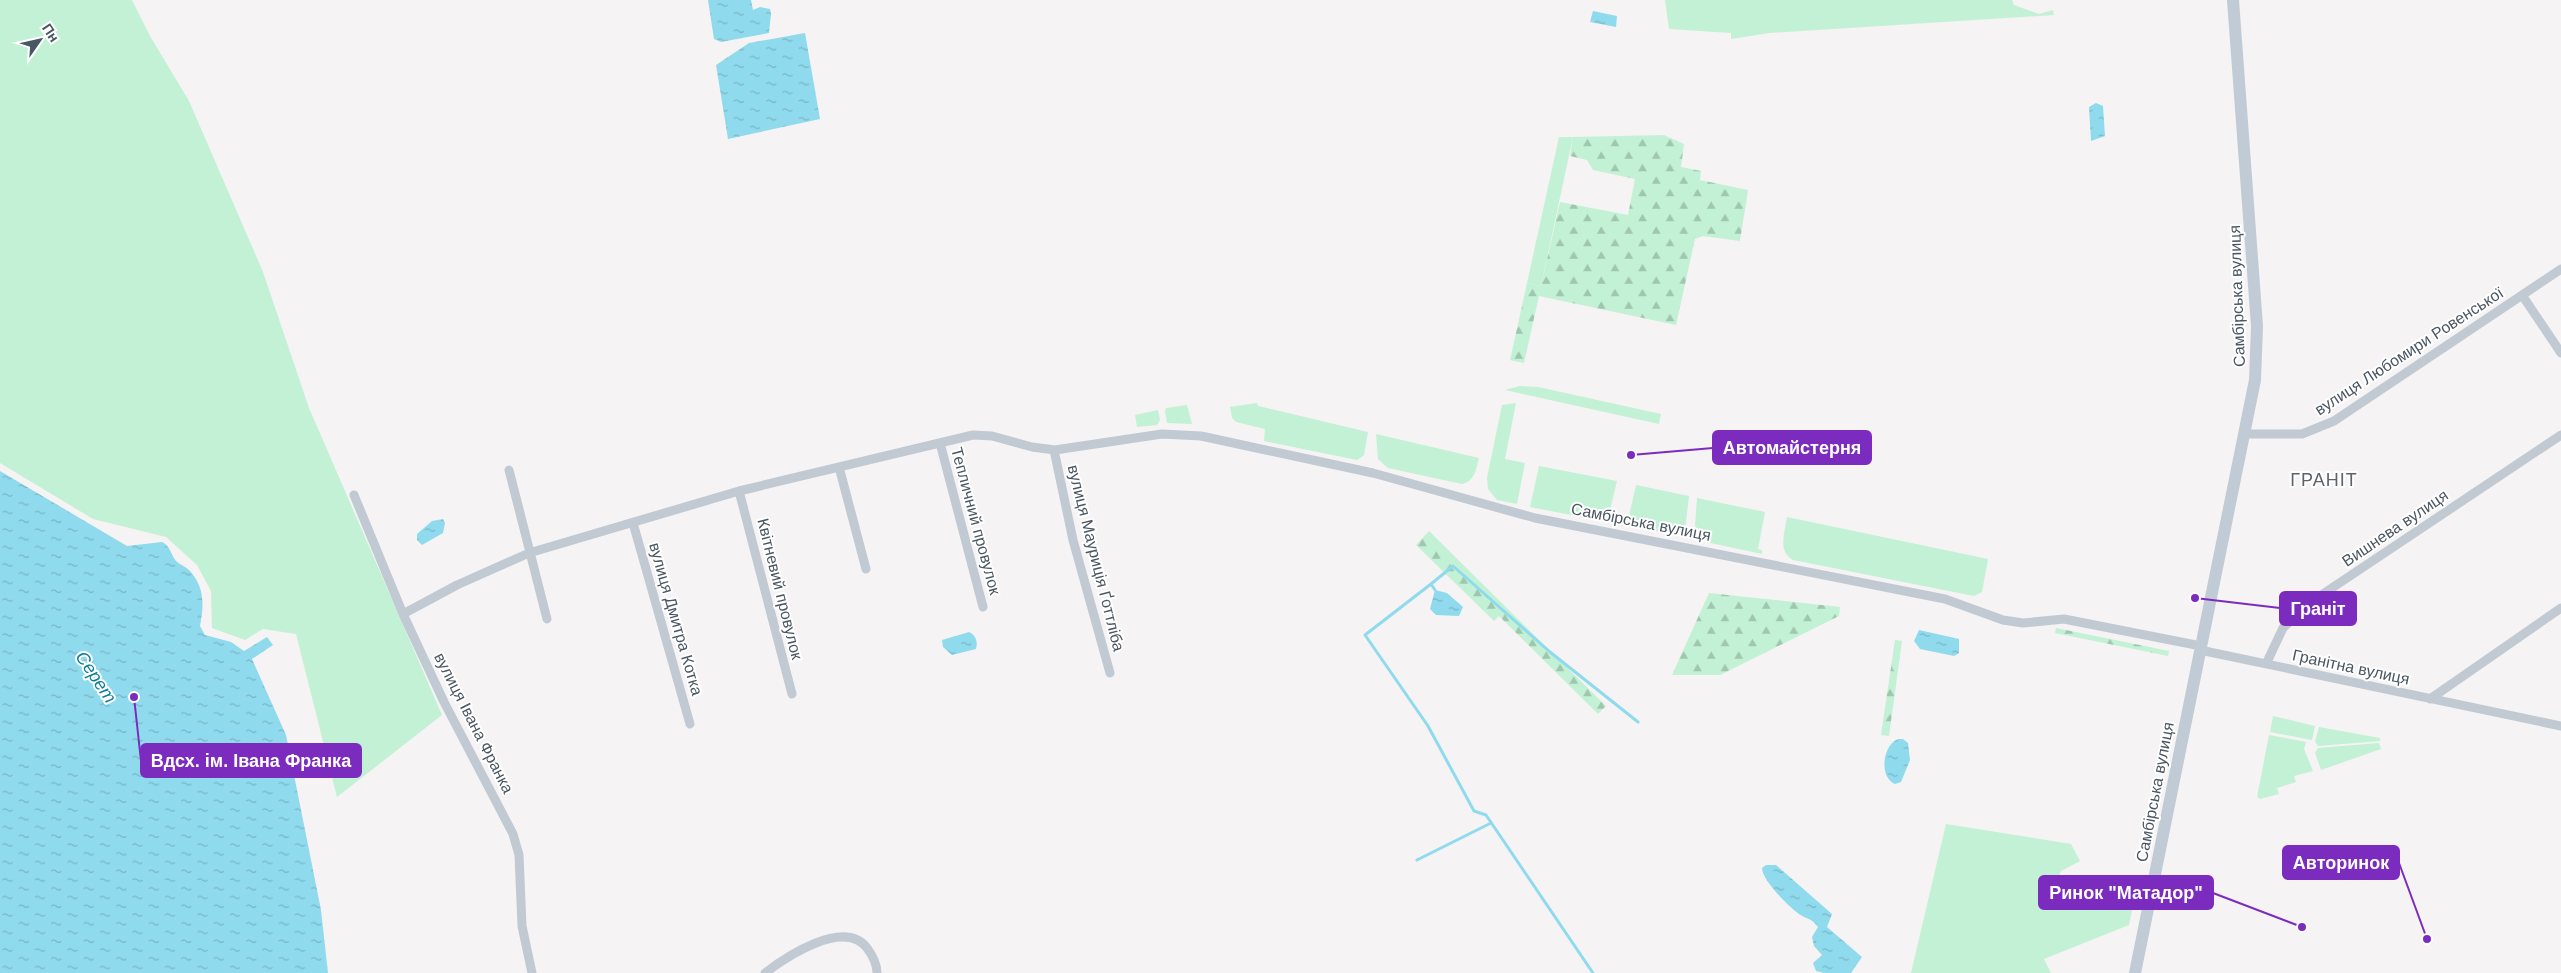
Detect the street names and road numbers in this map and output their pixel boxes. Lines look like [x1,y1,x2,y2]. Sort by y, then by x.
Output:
street label: Самбірська вулиця [2226,225,2248,367]
street label: вулиця Любомири Ровенської [2312,283,2507,418]
street label: Тепличний провулок [948,445,1004,598]
street label: вулиця Мауриція Ґоттліба [1065,463,1128,653]
street label: Вишнева вулиця [2339,486,2451,570]
street label: Самбірська вулиця [1570,500,1712,544]
street label: Квітневий провулок [754,517,806,662]
street label: вулиця Дмитра Котка [646,541,706,697]
street label: Гранітна вулиця [2291,646,2411,688]
street label: вулиця Івана Франка [431,650,517,796]
street label: Самбірська вулиця [2133,721,2177,863]

